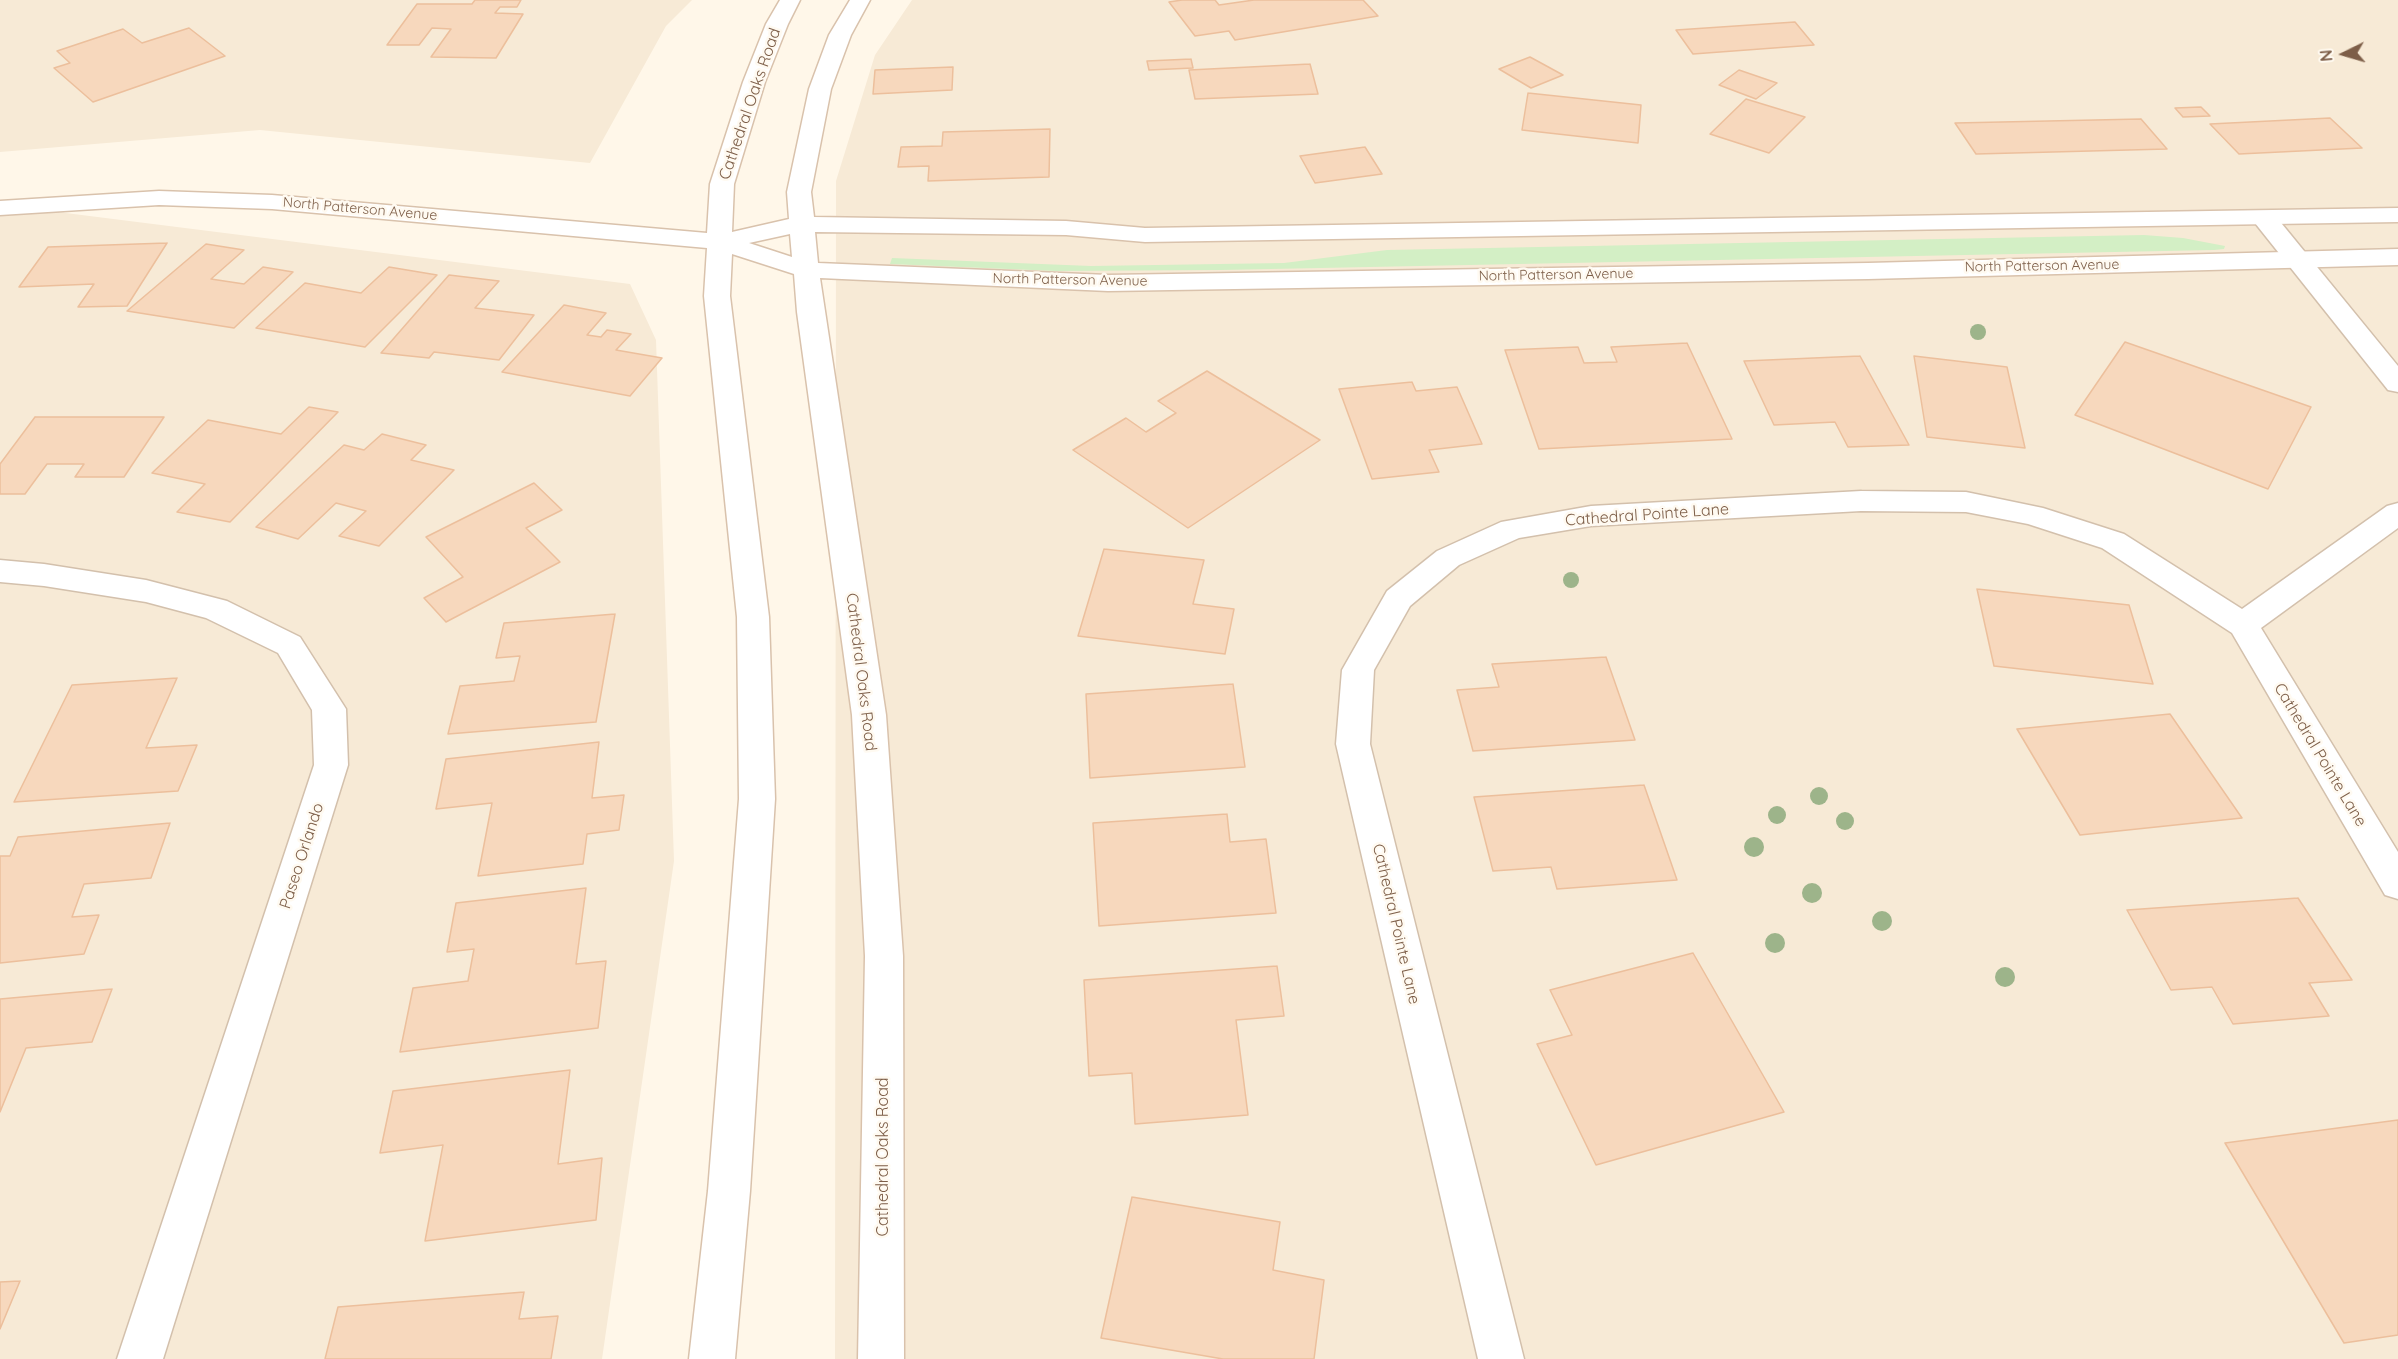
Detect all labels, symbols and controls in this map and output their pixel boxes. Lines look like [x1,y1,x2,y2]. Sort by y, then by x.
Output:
north arrow [2314,24,2374,84]
street label: Cathedral Oaks Road [715,26,785,182]
text: N [2316,49,2337,62]
street label: North Patterson Avenue [282,194,438,224]
street label: North Patterson Avenue [1964,256,2120,276]
street label: North Patterson Avenue [1478,265,1634,285]
street label: North Patterson Avenue [992,270,1148,290]
street label: Cathedral Pointe Lane [1564,500,1730,530]
street label: Cathedral Oaks Road [842,592,880,752]
street label: Cathedral Pointe Lane [2270,680,2370,830]
street label: Paseo Orlando [276,801,328,911]
street label: Cathedral Pointe Lane [1368,842,1424,1006]
street label: Cathedral Oaks Road [873,1077,893,1237]

